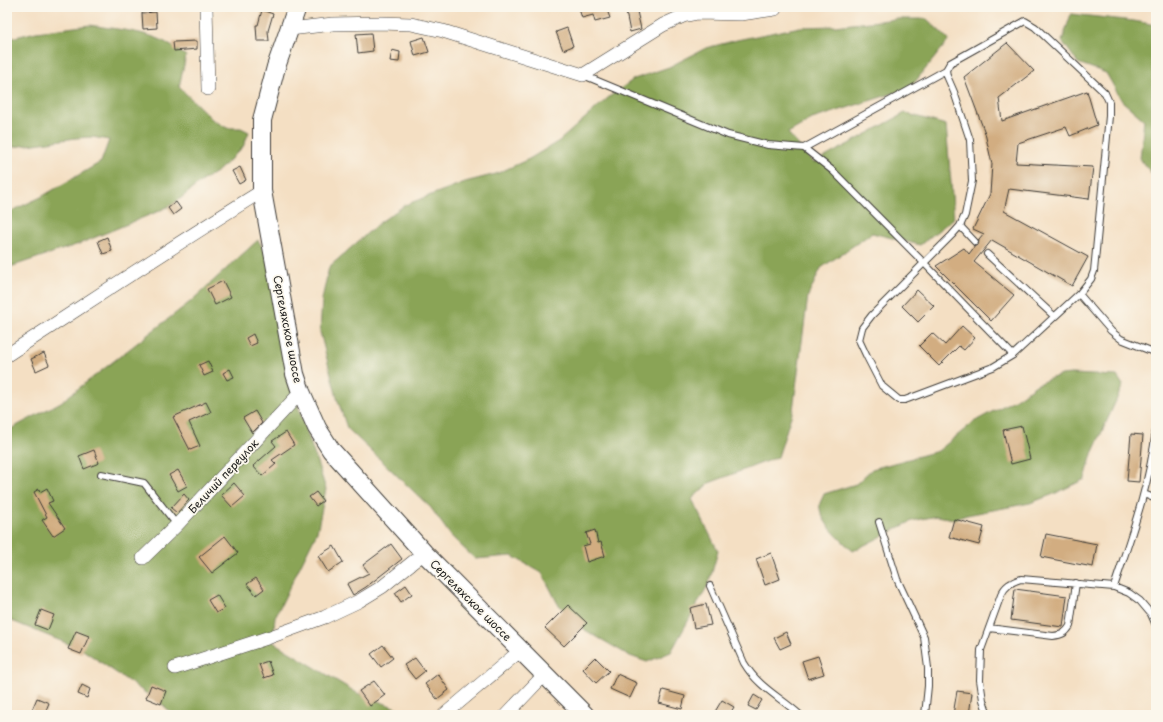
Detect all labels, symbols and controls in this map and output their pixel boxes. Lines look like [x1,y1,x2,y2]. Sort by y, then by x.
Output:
street label: Сергеляхское шоссе [269,274,307,384]
street label: Беличий переулок [184,435,262,517]
street label: Сергеляхское шоссе [426,555,516,645]

